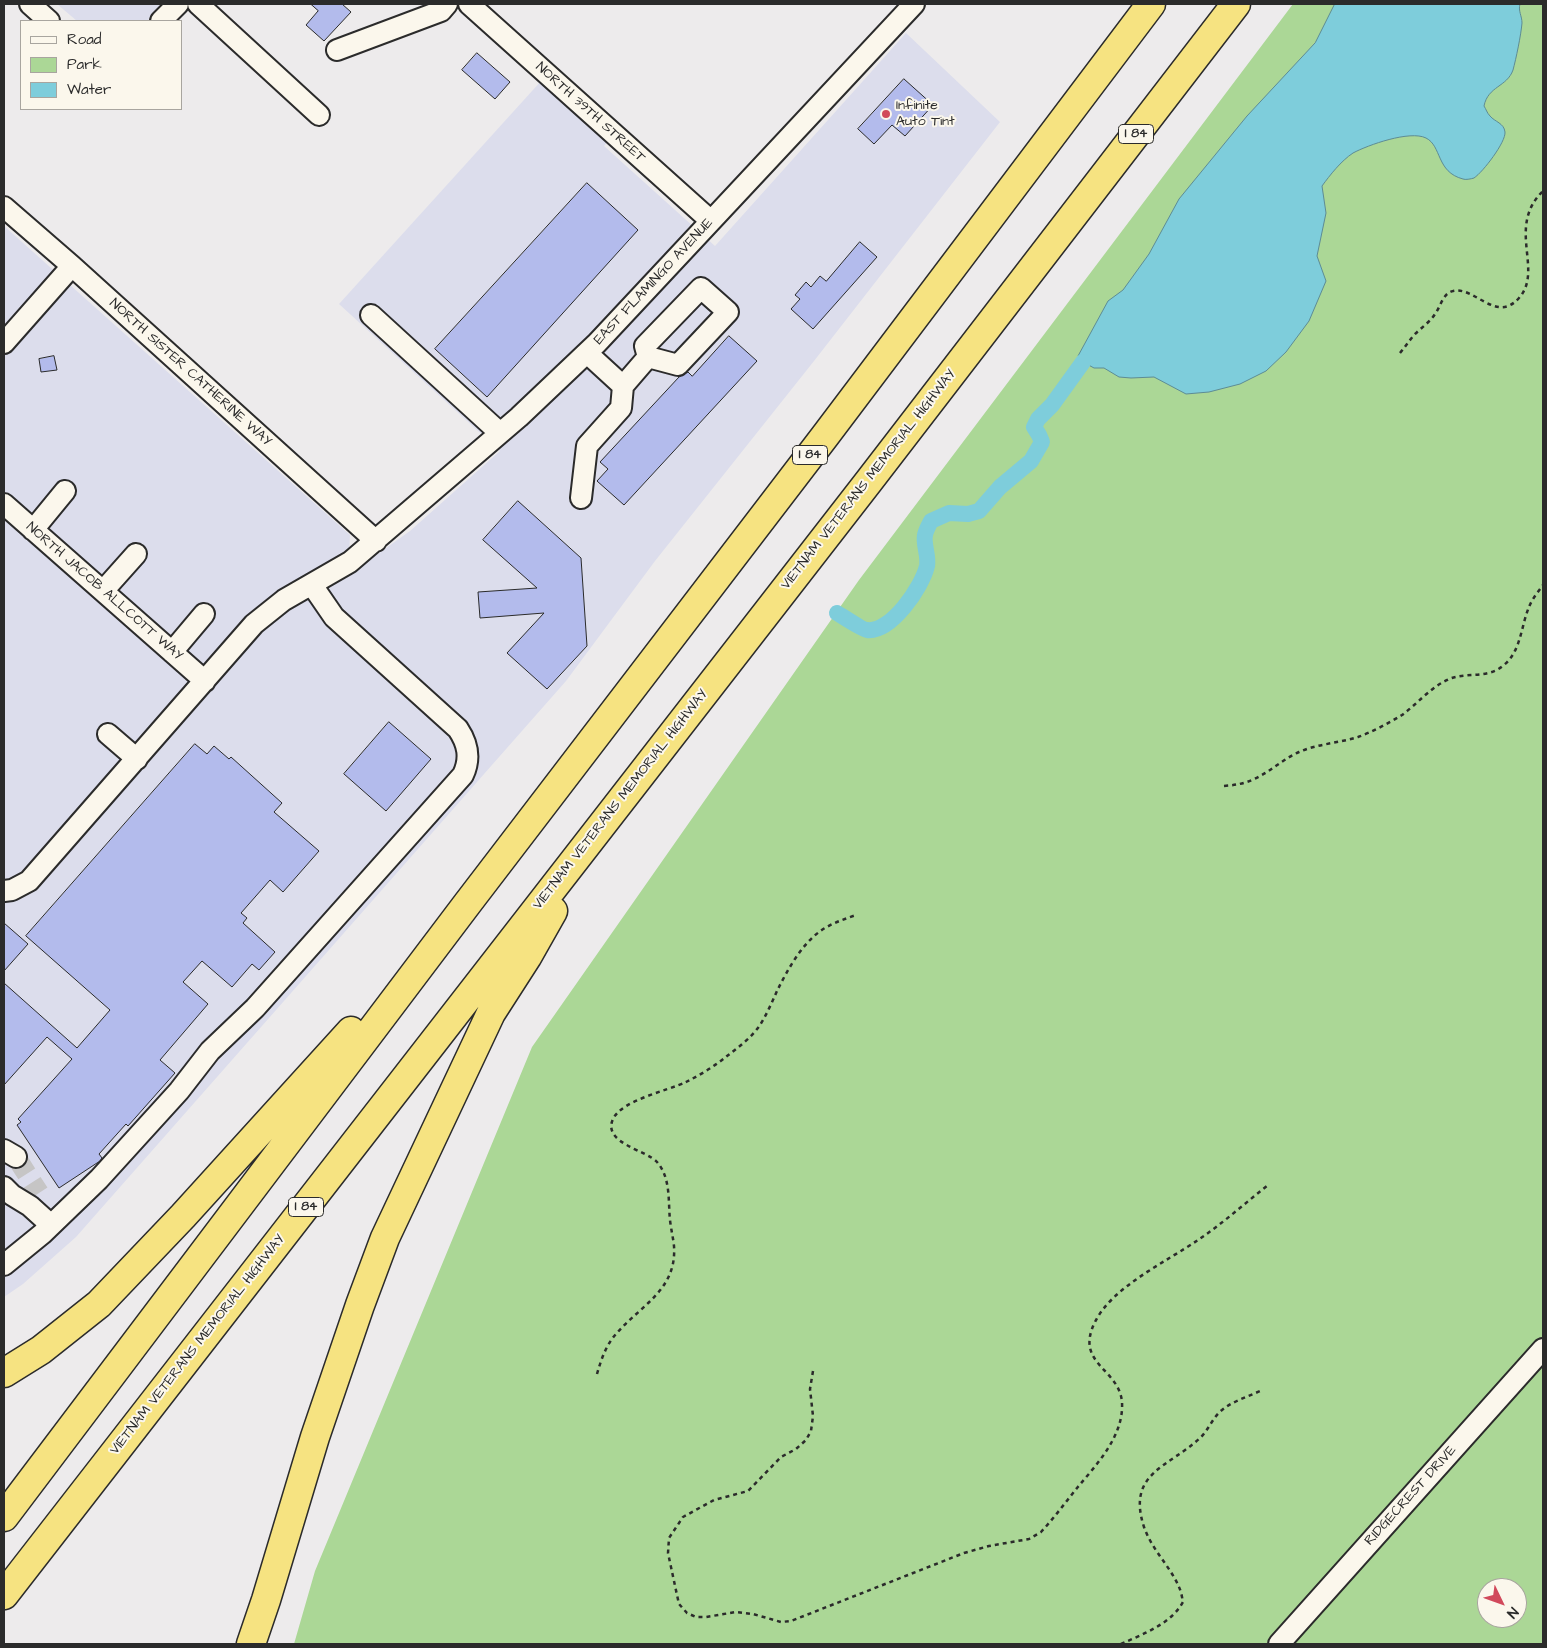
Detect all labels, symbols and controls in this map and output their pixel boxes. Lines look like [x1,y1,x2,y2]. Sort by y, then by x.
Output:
legend [20,20,182,110]
text: Road [67,29,101,50]
text: Park [67,54,102,75]
street label: NORTH 39TH STREET [532,59,648,167]
text: Water [67,79,111,100]
place label: Infinite Auto Tint [896,98,955,130]
marker: Infinite Auto Tint [880,108,892,120]
road number: I 84 [1118,125,1154,144]
street label: EAST FLAMINGO AVENUE [591,215,717,349]
street label: NORTH SISTER CATHERINE WAY [105,296,275,450]
street label: VIETNAM VETERANS MEMORIAL HIGHWAY [778,367,960,593]
road number: I 84 [792,446,828,464]
street label: NORTH JACOB ALLCOTT WAY [22,519,186,665]
street label: VIETNAM VETERANS MEMORIAL HIGHWAY [530,687,712,913]
road number: I 84 [288,1198,324,1216]
street label: VIETNAM VETERANS MEMORIAL HIGHWAY [107,1232,289,1458]
street label: RIDGECREST DRIVE [1362,1442,1460,1550]
north arrow [1477,1578,1527,1628]
text: N [1502,1602,1523,1622]

